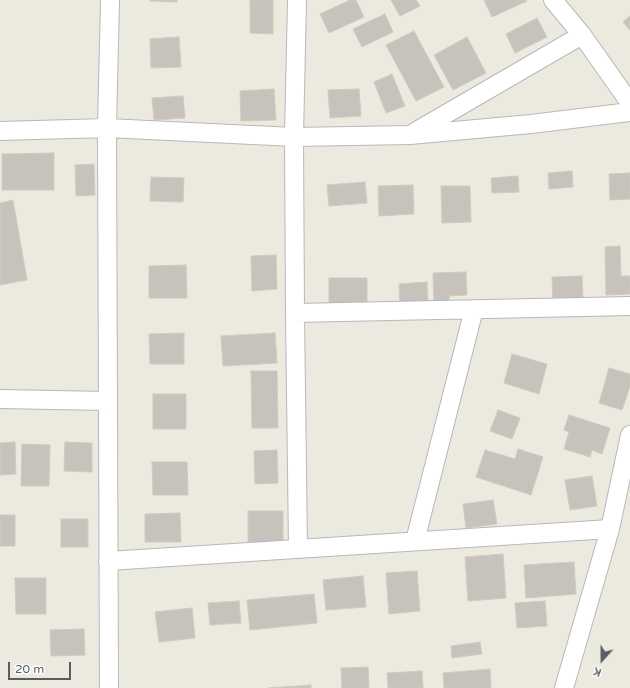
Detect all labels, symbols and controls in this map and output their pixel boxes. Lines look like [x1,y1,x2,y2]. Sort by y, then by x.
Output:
north arrow [582,640,622,680]
scale bar [10,654,73,680]
text: 20 m [15,662,44,676]
text: K [592,664,603,679]

